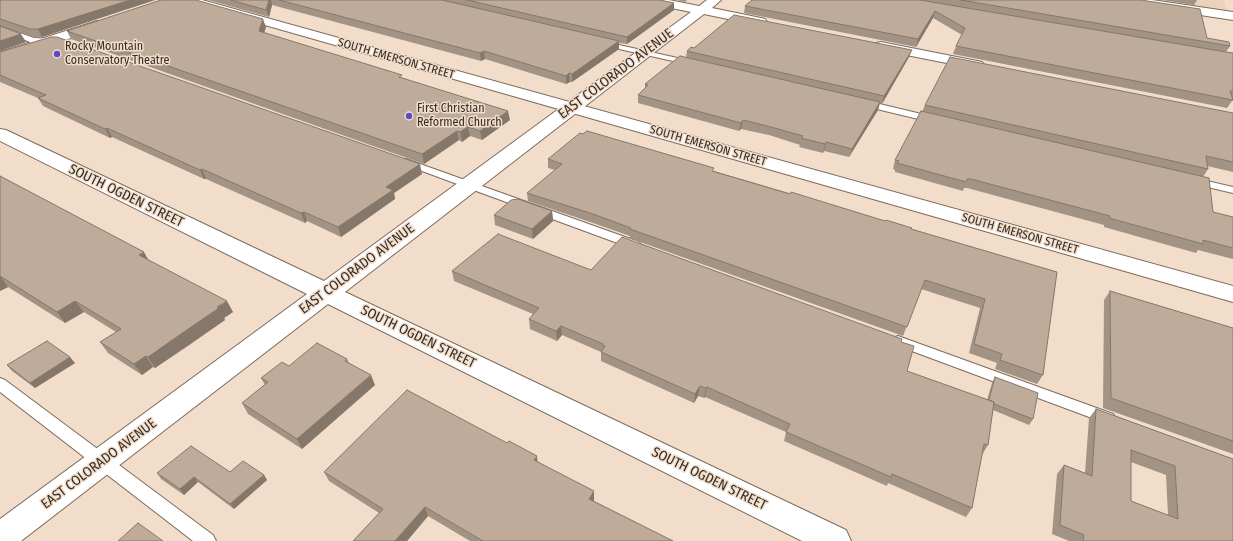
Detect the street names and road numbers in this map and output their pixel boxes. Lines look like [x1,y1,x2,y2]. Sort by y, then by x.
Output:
street label: EAST COLORADO AVENUE [555,25,677,123]
street label: SOUTH EMERSON STREET [336,35,456,83]
street label: SOUTH EMERSON STREET [648,122,768,170]
street label: SOUTH OGDEN STREET [66,161,186,231]
street label: SOUTH EMERSON STREET [960,210,1080,258]
street label: EAST COLORADO AVENUE [296,220,418,318]
street label: SOUTH OGDEN STREET [358,302,478,372]
street label: EAST COLORADO AVENUE [38,415,160,513]
street label: SOUTH OGDEN STREET [649,444,769,514]

